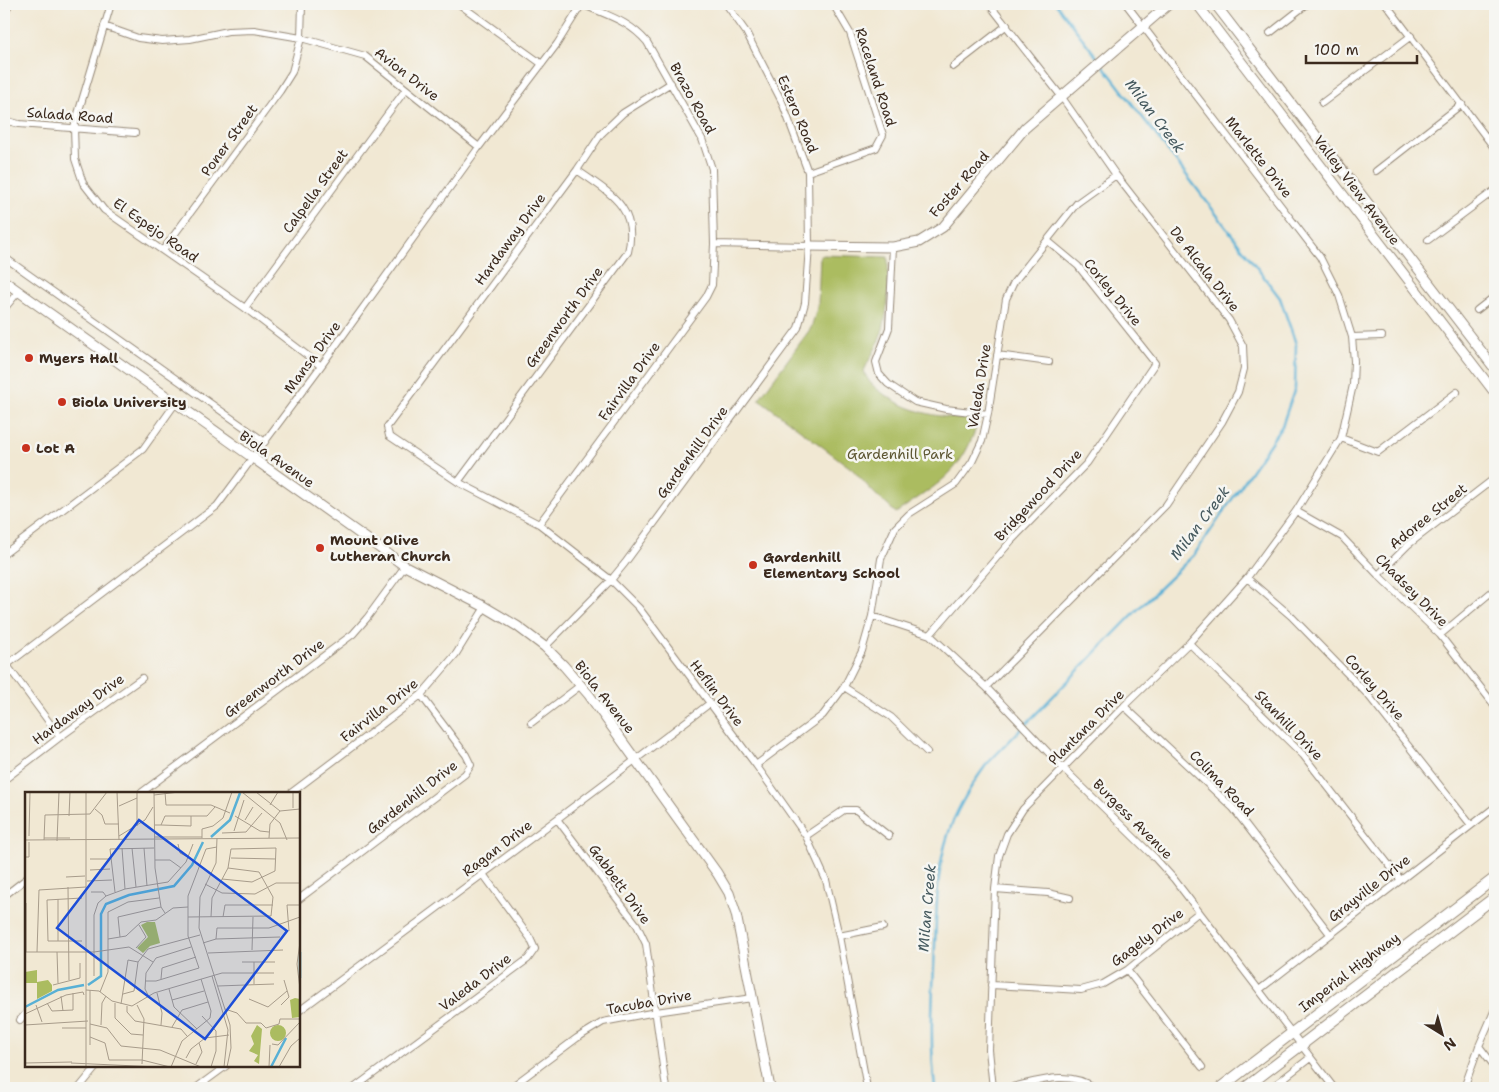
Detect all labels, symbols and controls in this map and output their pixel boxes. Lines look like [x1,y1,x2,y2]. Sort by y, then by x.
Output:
street label: Raceland Road [852,25,900,129]
scale bar [1306,32,1418,64]
text: 100 m [1314,40,1359,60]
street label: Avion Drive [371,43,443,105]
street label: Brazo Road [666,59,720,137]
street label: Estero Road [774,72,823,156]
water label: Milan Creek [1121,75,1190,157]
street label: Poner Street [197,100,261,180]
street label: Salada Road [26,103,114,127]
street label: Marlette Drive [1222,113,1296,201]
street label: Valley View Avenue [1310,131,1404,249]
street label: Calpella Street [278,145,352,237]
street label: Foster Road [925,147,993,221]
street label: Hardaway Drive [471,189,549,289]
street label: El Espejo Road [110,194,202,266]
street label: De Alcala Drive [1166,223,1244,315]
street label: Corley Drive [1080,255,1146,330]
street label: Greenworth Drive [521,263,607,371]
street label: Mansa Drive [280,317,344,397]
street label: Fairvilla Drive [594,338,664,424]
street label: Valeda Drive [963,342,995,430]
place label: Myers Hall [39,349,119,367]
marker: Myers Hall [23,352,35,364]
place label: Biola University [72,393,187,411]
marker: Biola University [56,396,68,408]
street label: Gardenhill Drive [652,402,732,502]
street label: Biola Avenue [236,427,318,492]
place label: Lot A [36,439,75,457]
marker: Lot A [20,442,32,454]
park label: Gardenhill Park [847,445,953,463]
street label: Bridgewood Drive [990,445,1086,545]
street label: Adoree Street [1386,479,1470,553]
water label: Milan Creek [1166,482,1235,564]
place label: Mount Olive Lutheran Church [330,531,451,565]
marker: Mount Olive Lutheran Church [314,542,326,554]
place label: Gardenhill Elementary School [763,548,900,582]
street label: Chadsey Drive [1372,550,1452,630]
marker: Gardenhill Elementary School [747,559,759,571]
street label: Greenworth Drive [220,634,328,722]
street label: Corley Drive [1341,650,1409,724]
street label: Heflin Drive [686,656,748,730]
street label: Biola Avenue [571,657,639,737]
street label: Hardaway Drive [28,670,128,748]
street label: Fairvilla Drive [337,674,421,746]
street label: Plantana Drive [1044,685,1128,769]
street label: Stanhill Drive [1251,686,1327,764]
street label: Colima Road [1186,746,1258,820]
street label: Gardenhill Drive [363,756,461,838]
street label: Burgess Avenue [1089,775,1177,863]
inset map [25,792,300,1067]
street label: Ragan Drive [458,816,536,880]
street label: Gabbett Drive [585,840,655,928]
street label: Grayville Drive [1324,850,1414,926]
water label: Milan Creek [913,863,941,953]
street label: Gagely Drive [1107,904,1187,970]
street label: Imperial Highway [1295,928,1403,1016]
street label: Valeda Drive [435,949,515,1015]
street label: Tacuba Drive [605,986,693,1018]
north arrow [1416,1010,1466,1060]
text: N [1440,1034,1460,1055]

